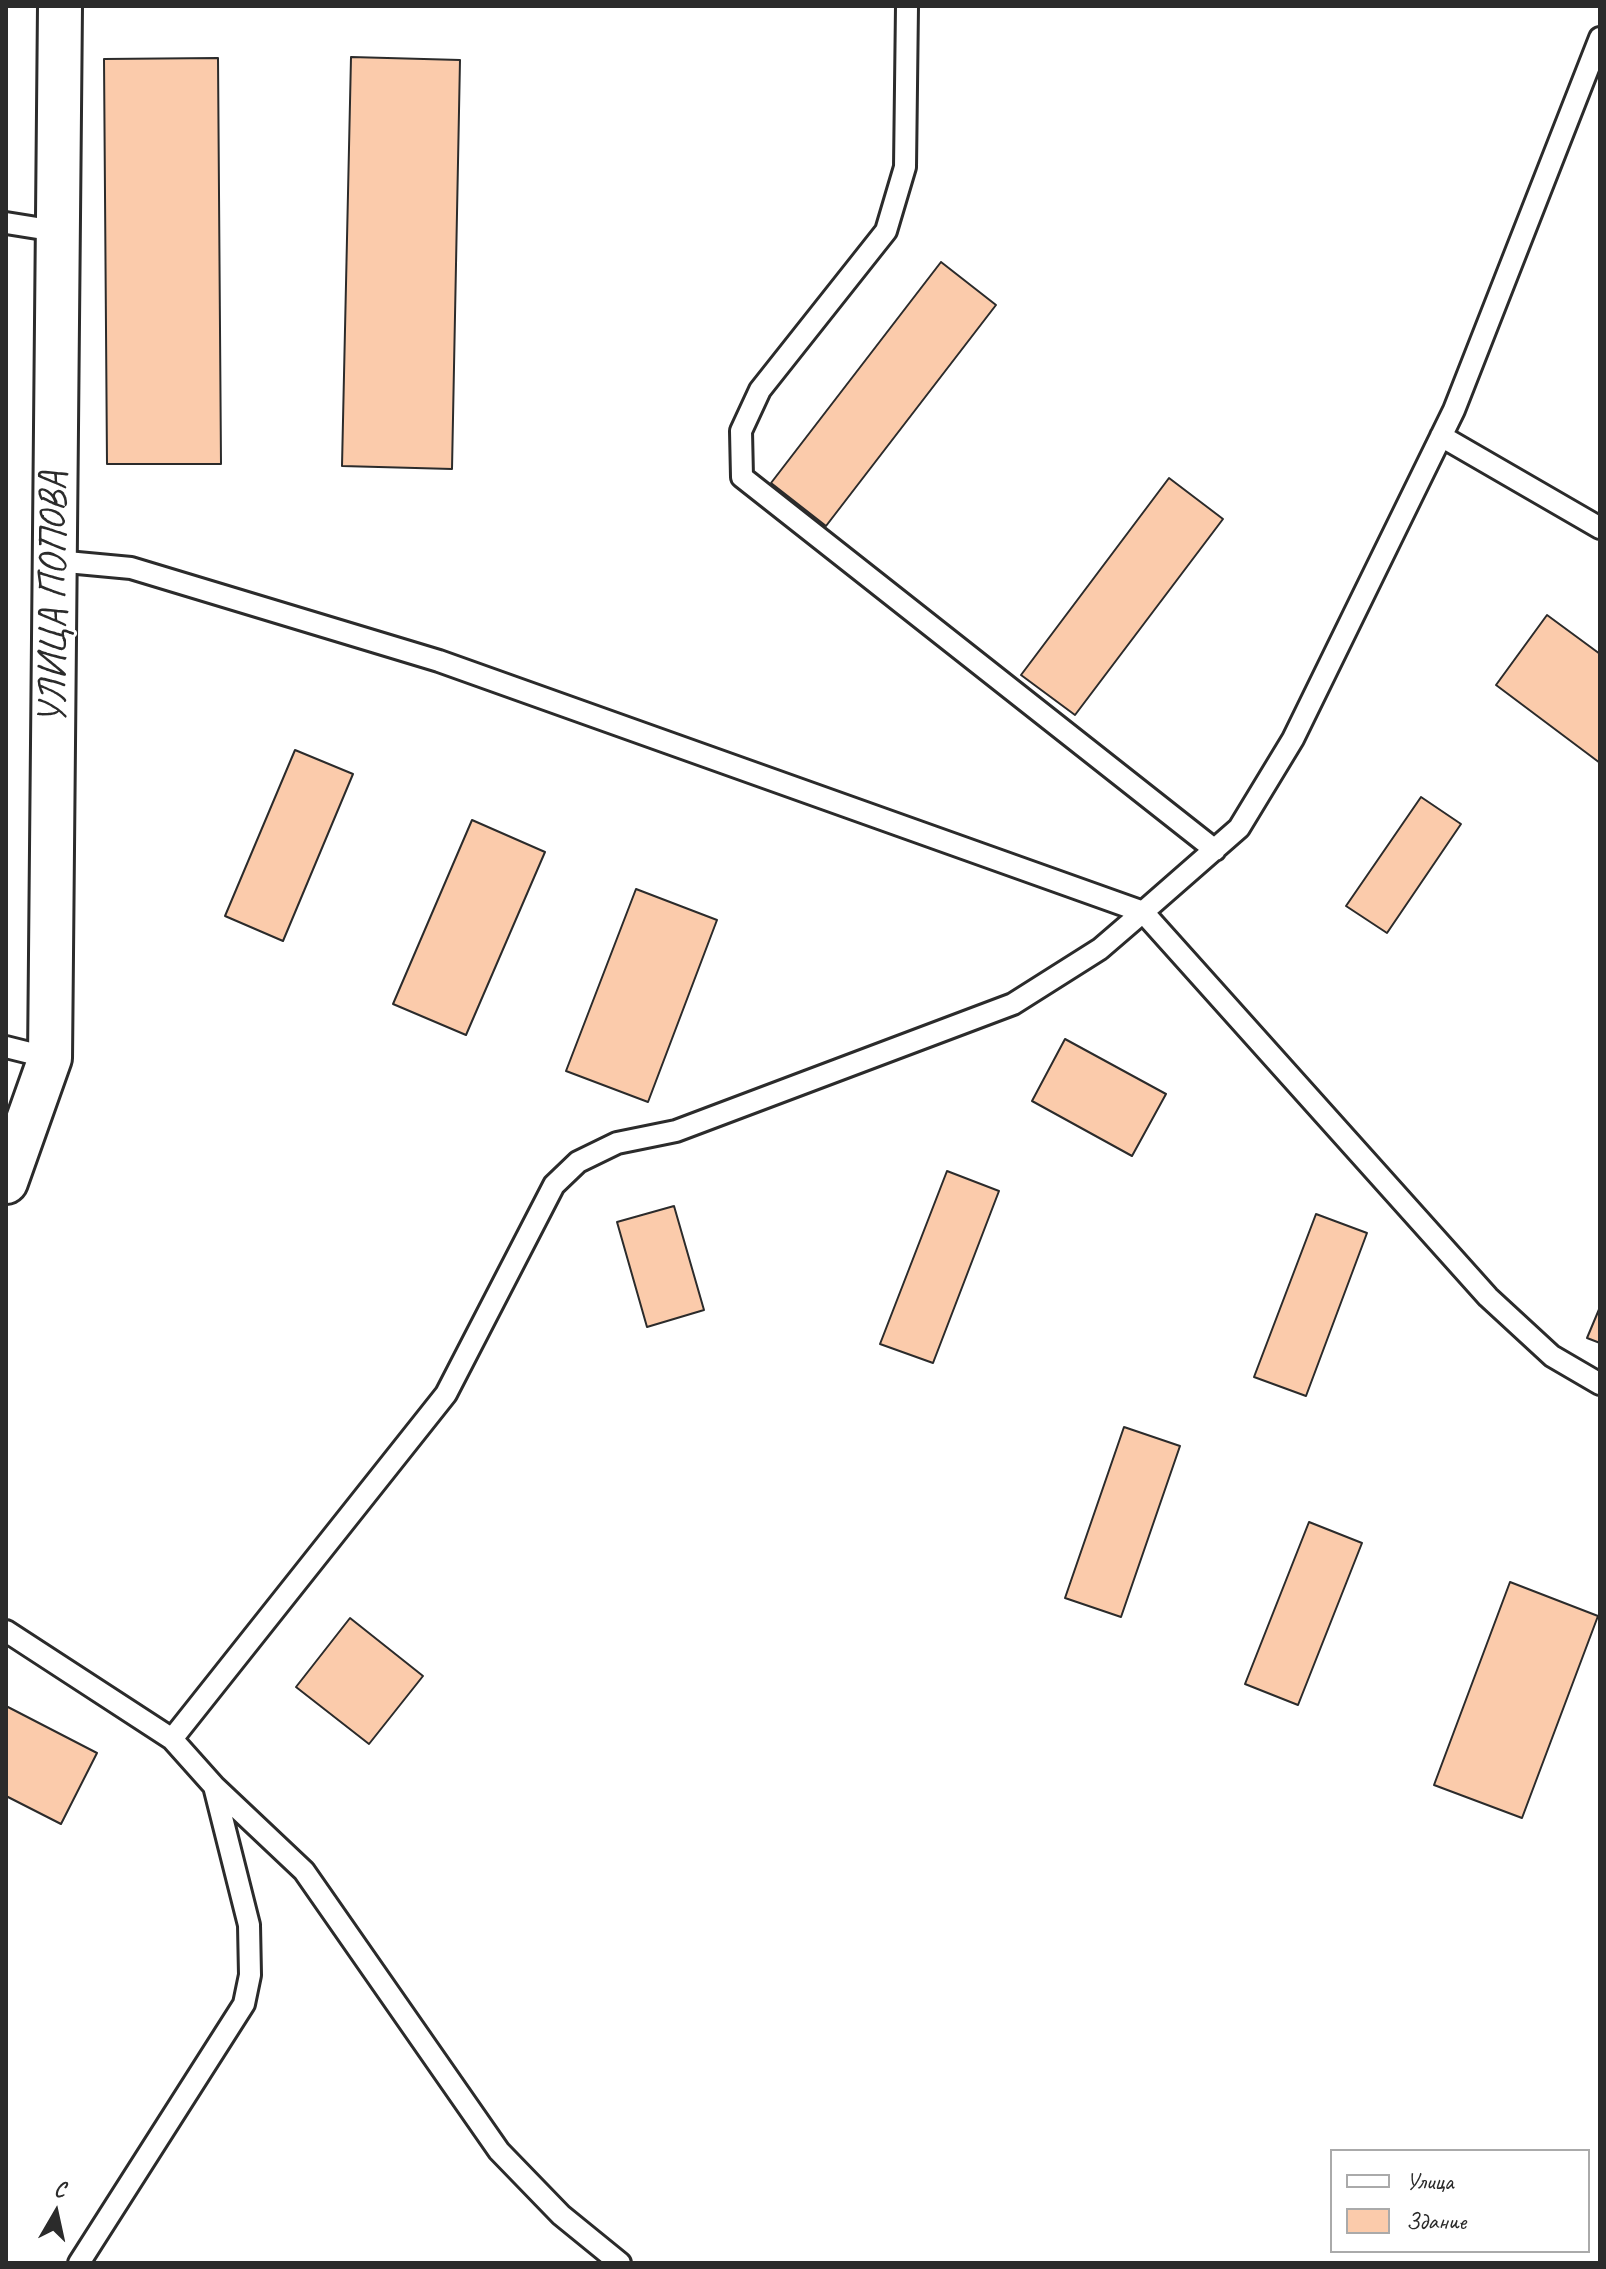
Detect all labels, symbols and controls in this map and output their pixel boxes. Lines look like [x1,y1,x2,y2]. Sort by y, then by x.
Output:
street label: УЛИЦА ПОПОВА [31,471,79,725]
legend [1330,2149,1590,2253]
text: Улица [1406,2166,1454,2196]
north arrow [16,2173,96,2253]
text: С [52,2175,67,2204]
text: Здание [1406,2206,1466,2236]

